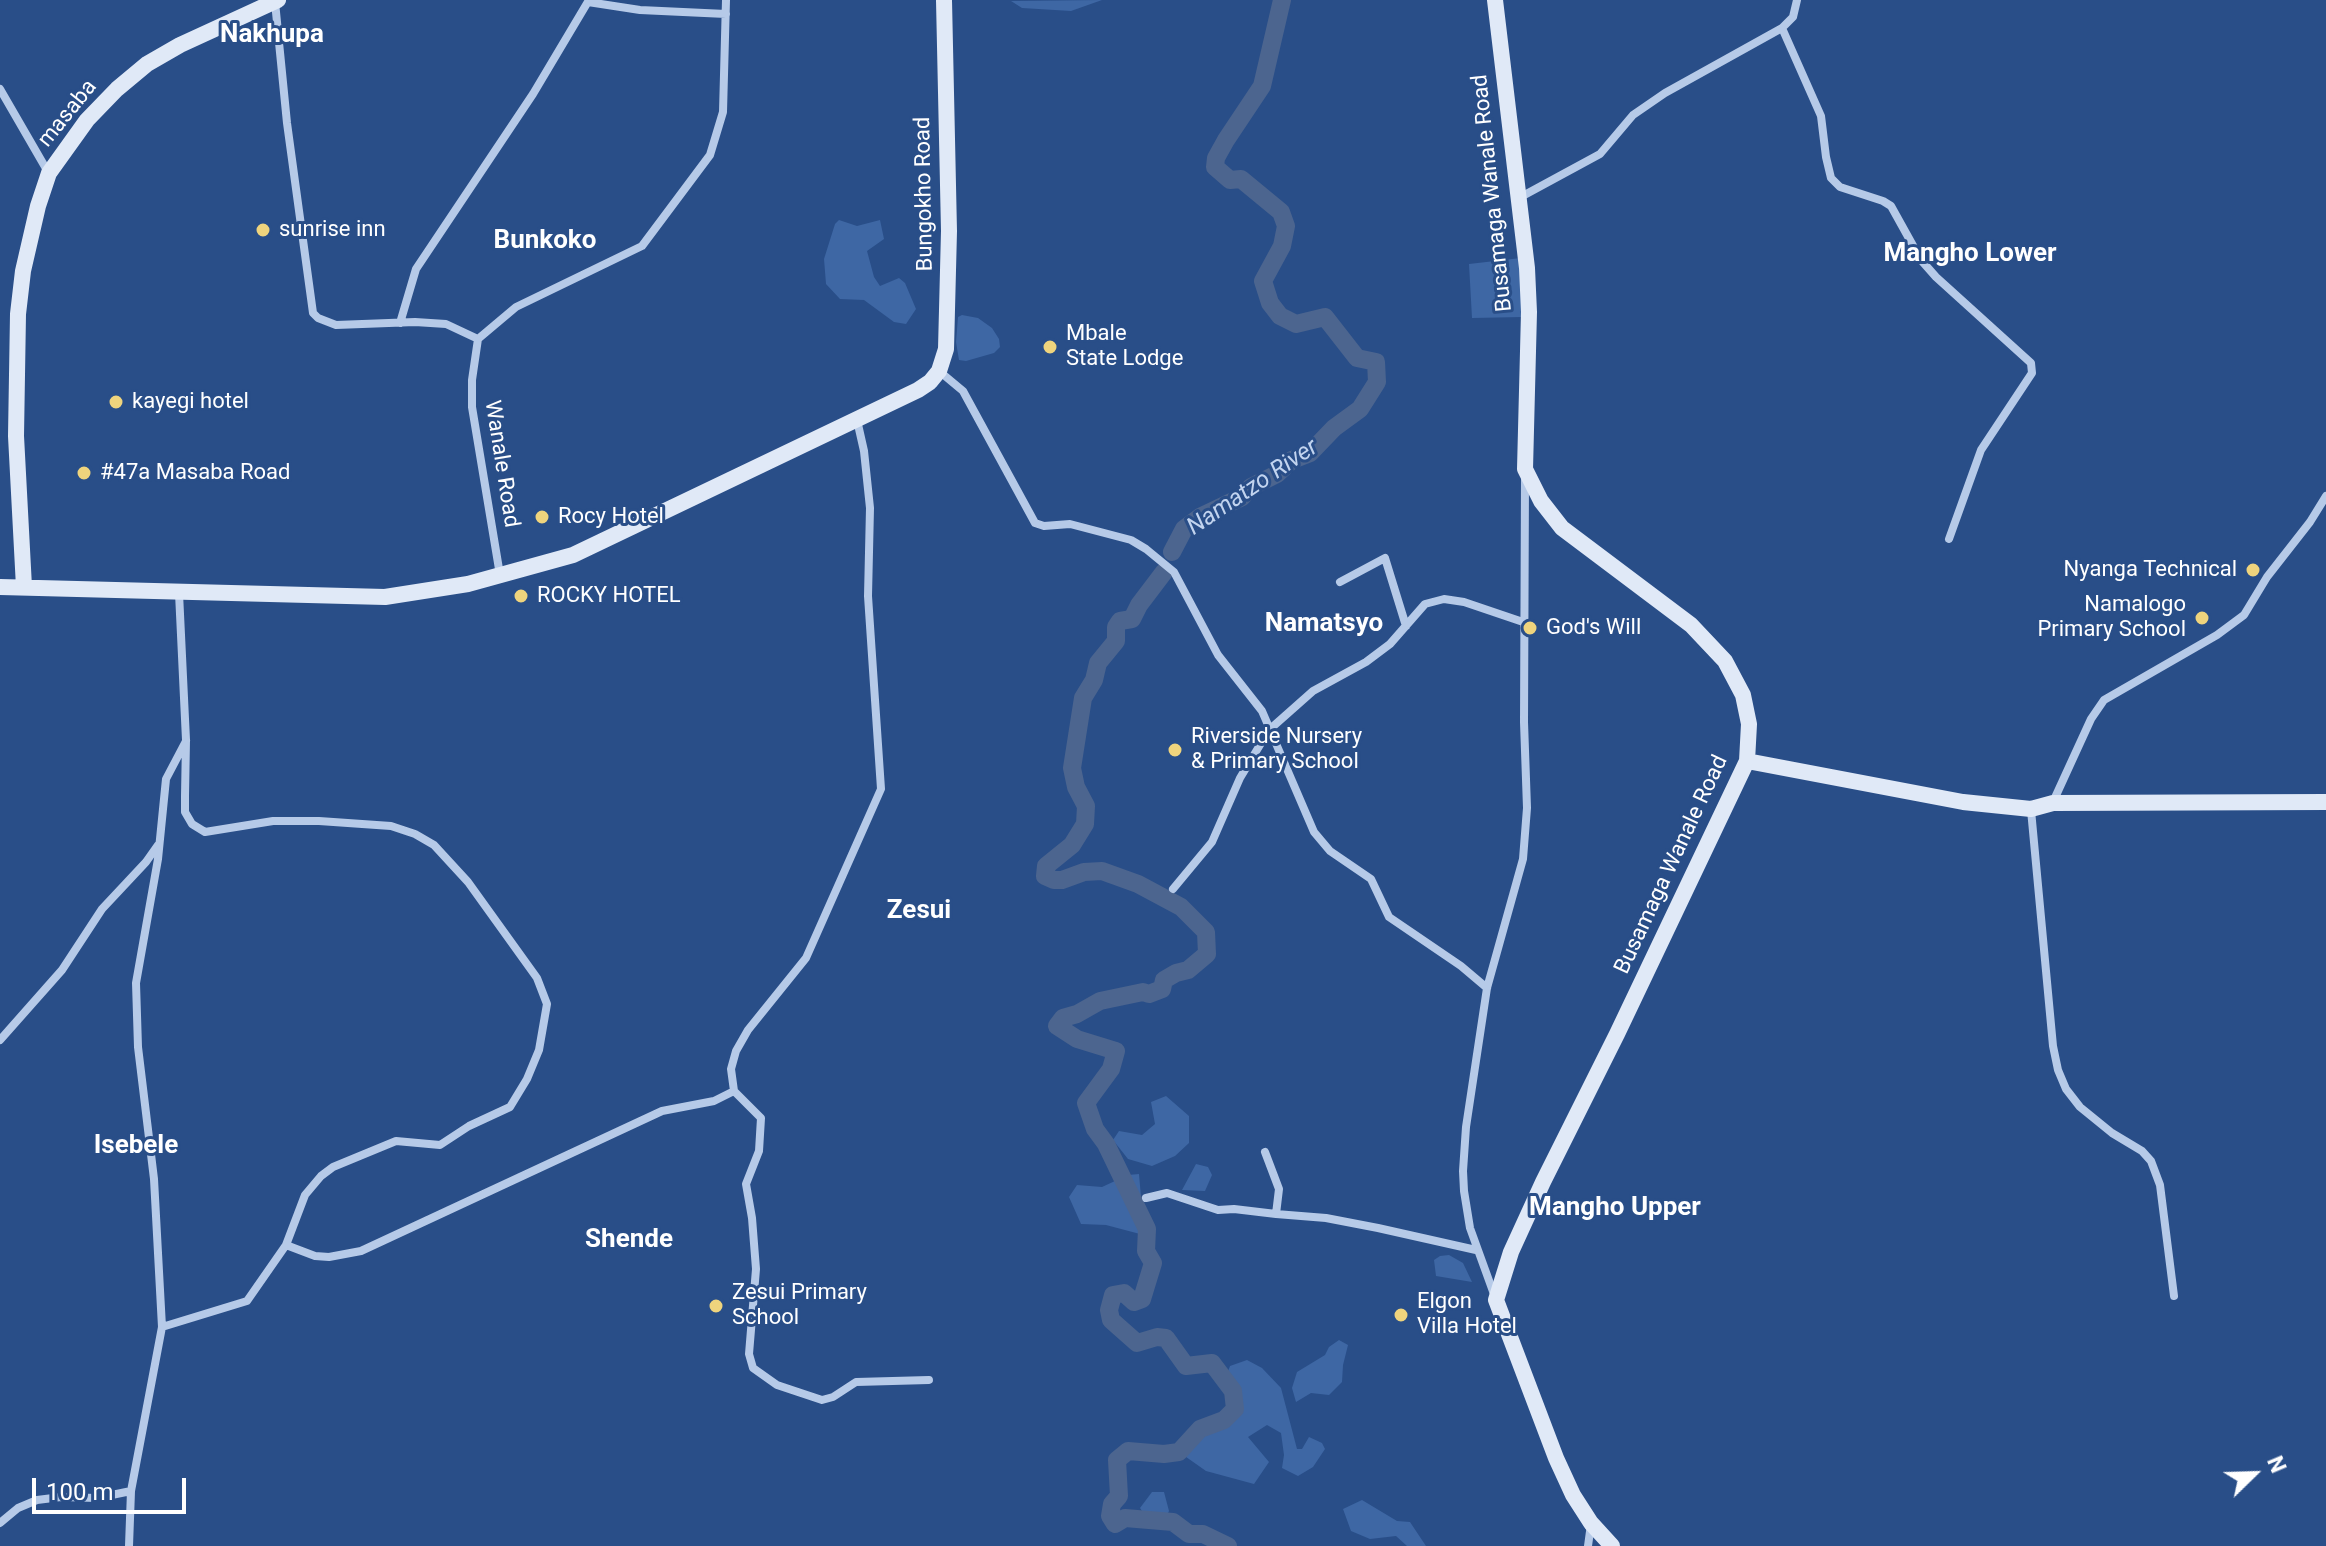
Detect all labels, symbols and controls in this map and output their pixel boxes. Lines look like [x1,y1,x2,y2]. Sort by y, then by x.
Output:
district label: Nakhupa [220,19,324,51]
street label: Busamaga Wanale Road [1467,73,1519,313]
street label: masaba [33,75,103,153]
street label: Bungokho Road [910,116,940,272]
place label: sunrise inn [279,217,386,243]
marker: sunrise inn [254,221,272,239]
district label: Bunkoko [494,225,596,257]
district label: Mangho Lower [1883,238,2057,270]
place label: Mbale State Lodge [1066,321,1183,372]
marker: Mbale State Lodge [1041,338,1059,356]
place label: kayegi hotel [132,389,249,415]
marker: kayegi hotel [107,393,125,411]
street label: Wanale Road [478,399,524,529]
water label: Namatzo River [1182,434,1324,542]
place label: #47a Masaba Road [100,460,290,486]
marker: #47a Masaba Road [75,464,93,482]
place label: Rocy Hotel [558,504,664,530]
marker: Rocy Hotel [533,508,551,526]
place label: Nyanga Technical [2063,557,2237,583]
marker: Nyanga Technical [2244,561,2262,579]
place label: ROCKY HOTEL [537,583,681,609]
marker: ROCKY HOTEL [512,587,530,605]
place label: Namalogo Primary School [2037,592,2186,644]
district label: Namatsyo [1265,608,1383,640]
marker: Namalogo Primary School [2193,609,2211,627]
place label: God's Will [1546,615,1641,641]
marker: God's Will [1521,619,1539,637]
place label: Riverside Nursery & Primary School [1191,724,1362,776]
marker: Riverside Nursery & Primary School [1166,741,1184,759]
street label: Busamaga Wanale Road [1610,751,1734,979]
district label: Zesui [887,895,951,927]
district label: Isebele [94,1130,178,1162]
district label: Mangho Upper [1529,1192,1701,1224]
district label: Shende [585,1224,673,1256]
place label: Zesui Primary School [732,1280,867,1332]
place label: Elgon Villa Hotel [1417,1289,1517,1340]
marker: Zesui Primary School [707,1297,725,1315]
marker: Elgon Villa Hotel [1392,1306,1410,1324]
north arrow [2214,1434,2294,1514]
text: N [2262,1452,2291,1476]
scale bar [36,1462,190,1512]
text: 100 m [46,1478,113,1506]

